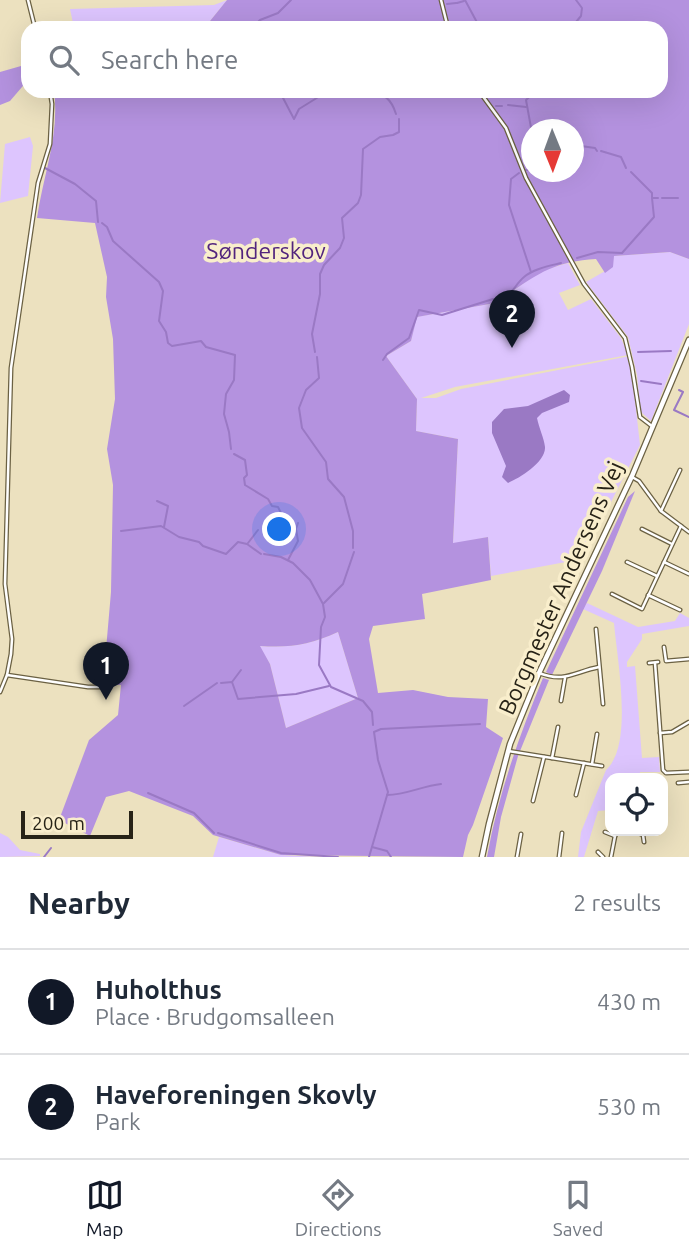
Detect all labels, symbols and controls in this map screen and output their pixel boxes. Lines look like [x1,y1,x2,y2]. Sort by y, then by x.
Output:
search box [21,21,668,98]
icon: search [45,41,83,79]
text: Search here [101,45,238,74]
north arrow [521,119,584,182]
park label: Sønderskov [206,238,326,263]
pin: 2 [489,290,535,348]
street label: Borgmester Andersens Vej [493,457,628,718]
your location [262,512,296,546]
pin: 1 [83,642,129,700]
map controls [605,773,668,836]
button: locate [605,773,668,836]
scale bar [21,808,133,840]
text: 200 m [32,812,85,834]
text: Nearby [28,886,130,920]
text: 2 results [573,890,661,915]
text: Huholthus [95,975,222,1004]
text: 1 [45,989,57,1014]
text: 430 m [597,989,661,1014]
text: Place · Brudgomsalleen [95,1004,335,1029]
text: Haveforeningen Skovly [95,1080,377,1109]
text: 2 [45,1094,57,1119]
text: 530 m [597,1094,661,1119]
text: Park [95,1109,141,1134]
tab: Map [86,1176,124,1240]
tab: Directions [295,1176,382,1240]
tab: Saved [553,1176,603,1240]

